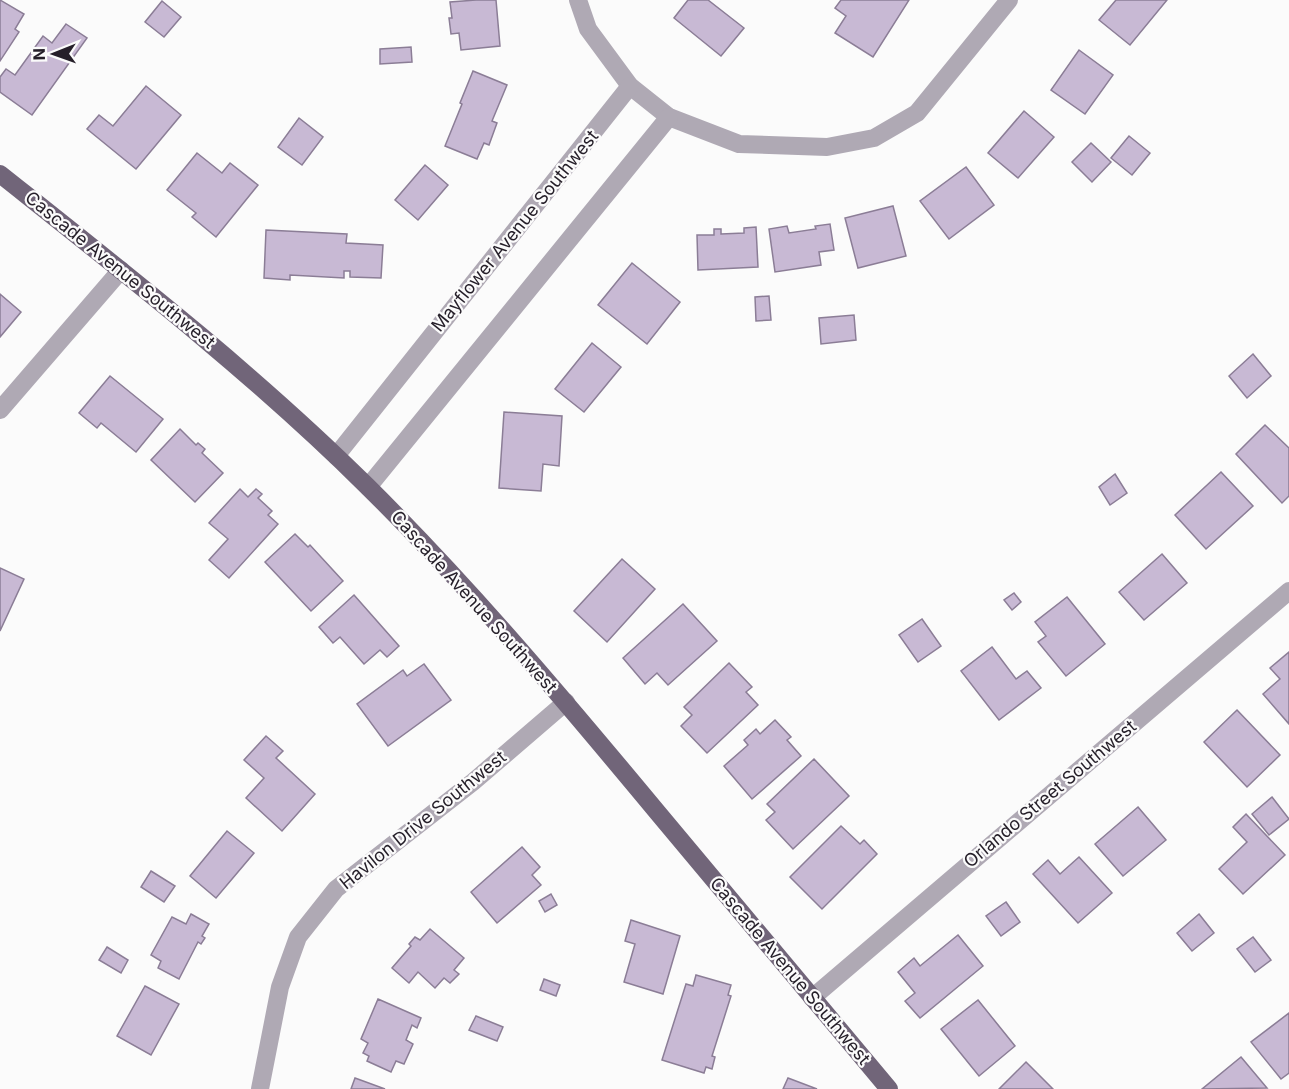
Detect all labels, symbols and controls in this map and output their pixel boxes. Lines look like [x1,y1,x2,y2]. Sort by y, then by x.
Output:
north arrow [24,24,84,84]
text: N [29,48,49,61]
street label: Mayflower Avenue Southwest [427,126,602,336]
street label: Cascade Avenue Southwest [21,187,219,353]
street label: Cascade Avenue Southwest [387,506,562,697]
street label: Orlando Street Southwest [959,715,1140,872]
street label: Havilon Drive Southwest [335,746,510,893]
street label: Cascade Avenue Southwest [706,873,875,1069]

